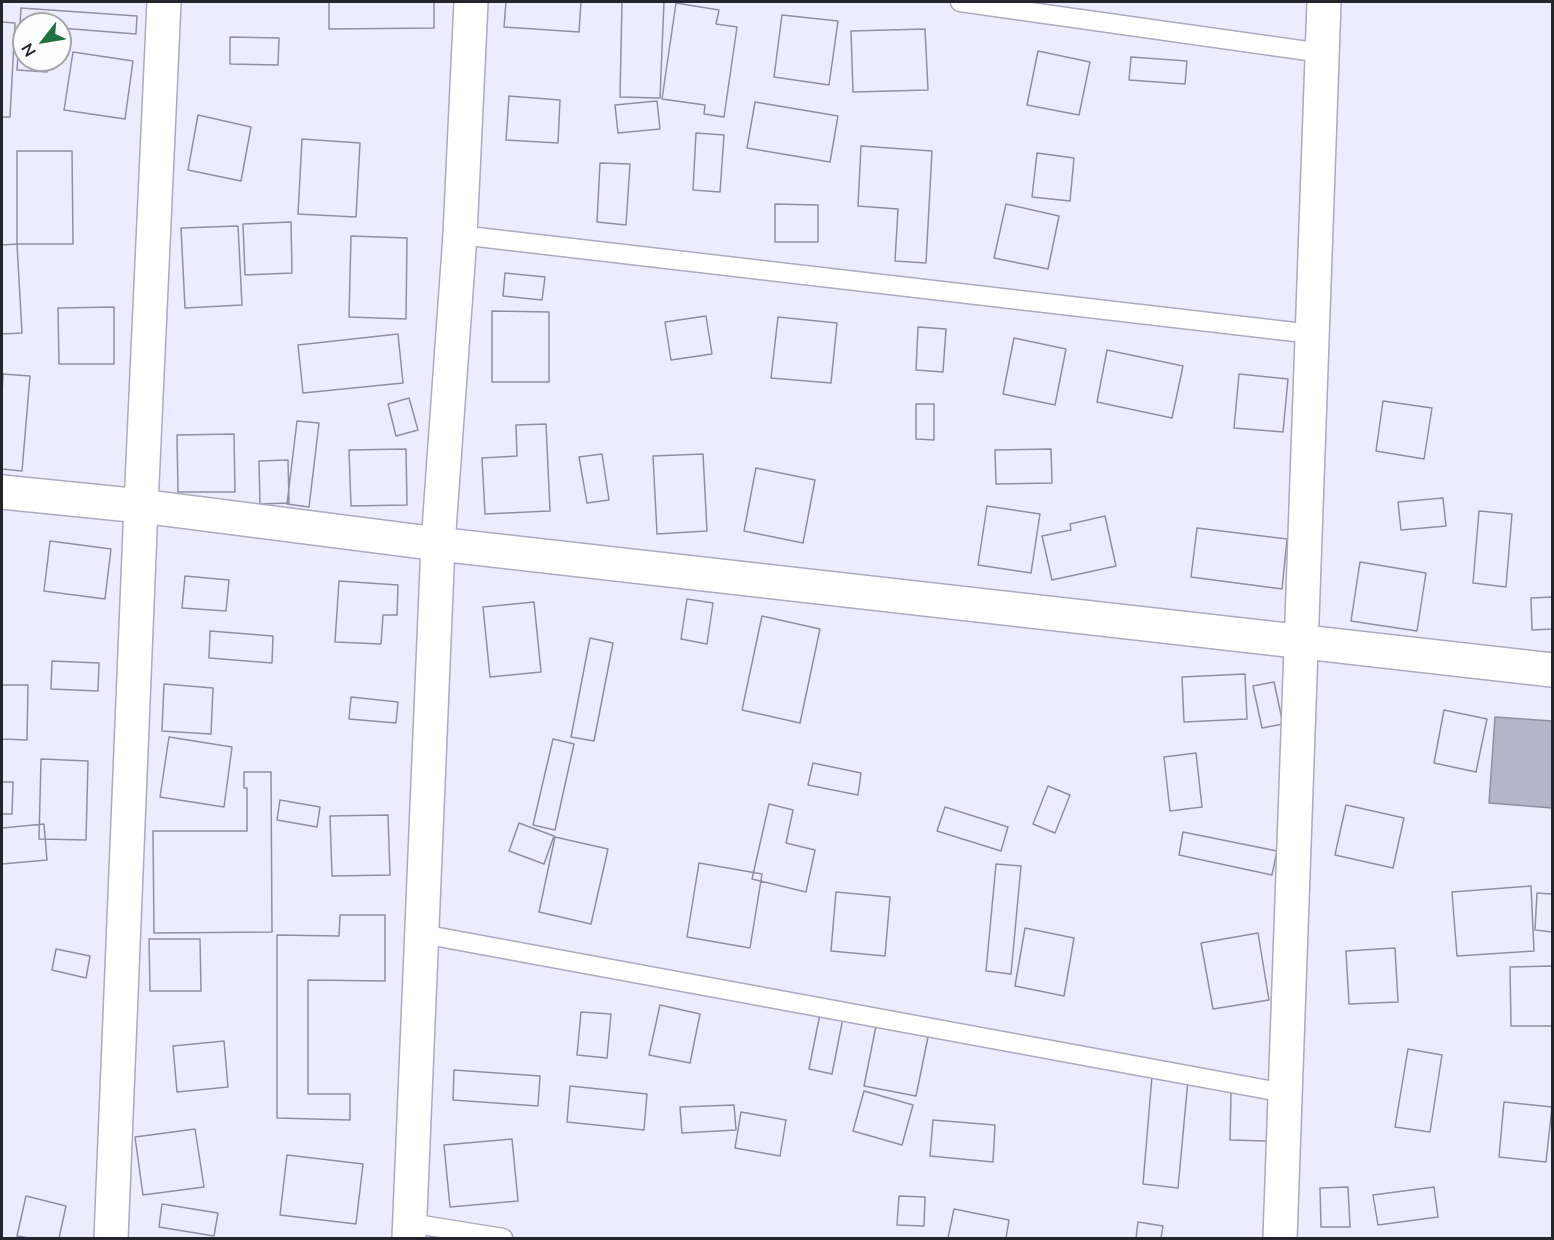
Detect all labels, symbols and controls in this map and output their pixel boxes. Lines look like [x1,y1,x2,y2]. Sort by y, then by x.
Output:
north arrow [12,12,72,72]
text: N [17,40,40,61]

